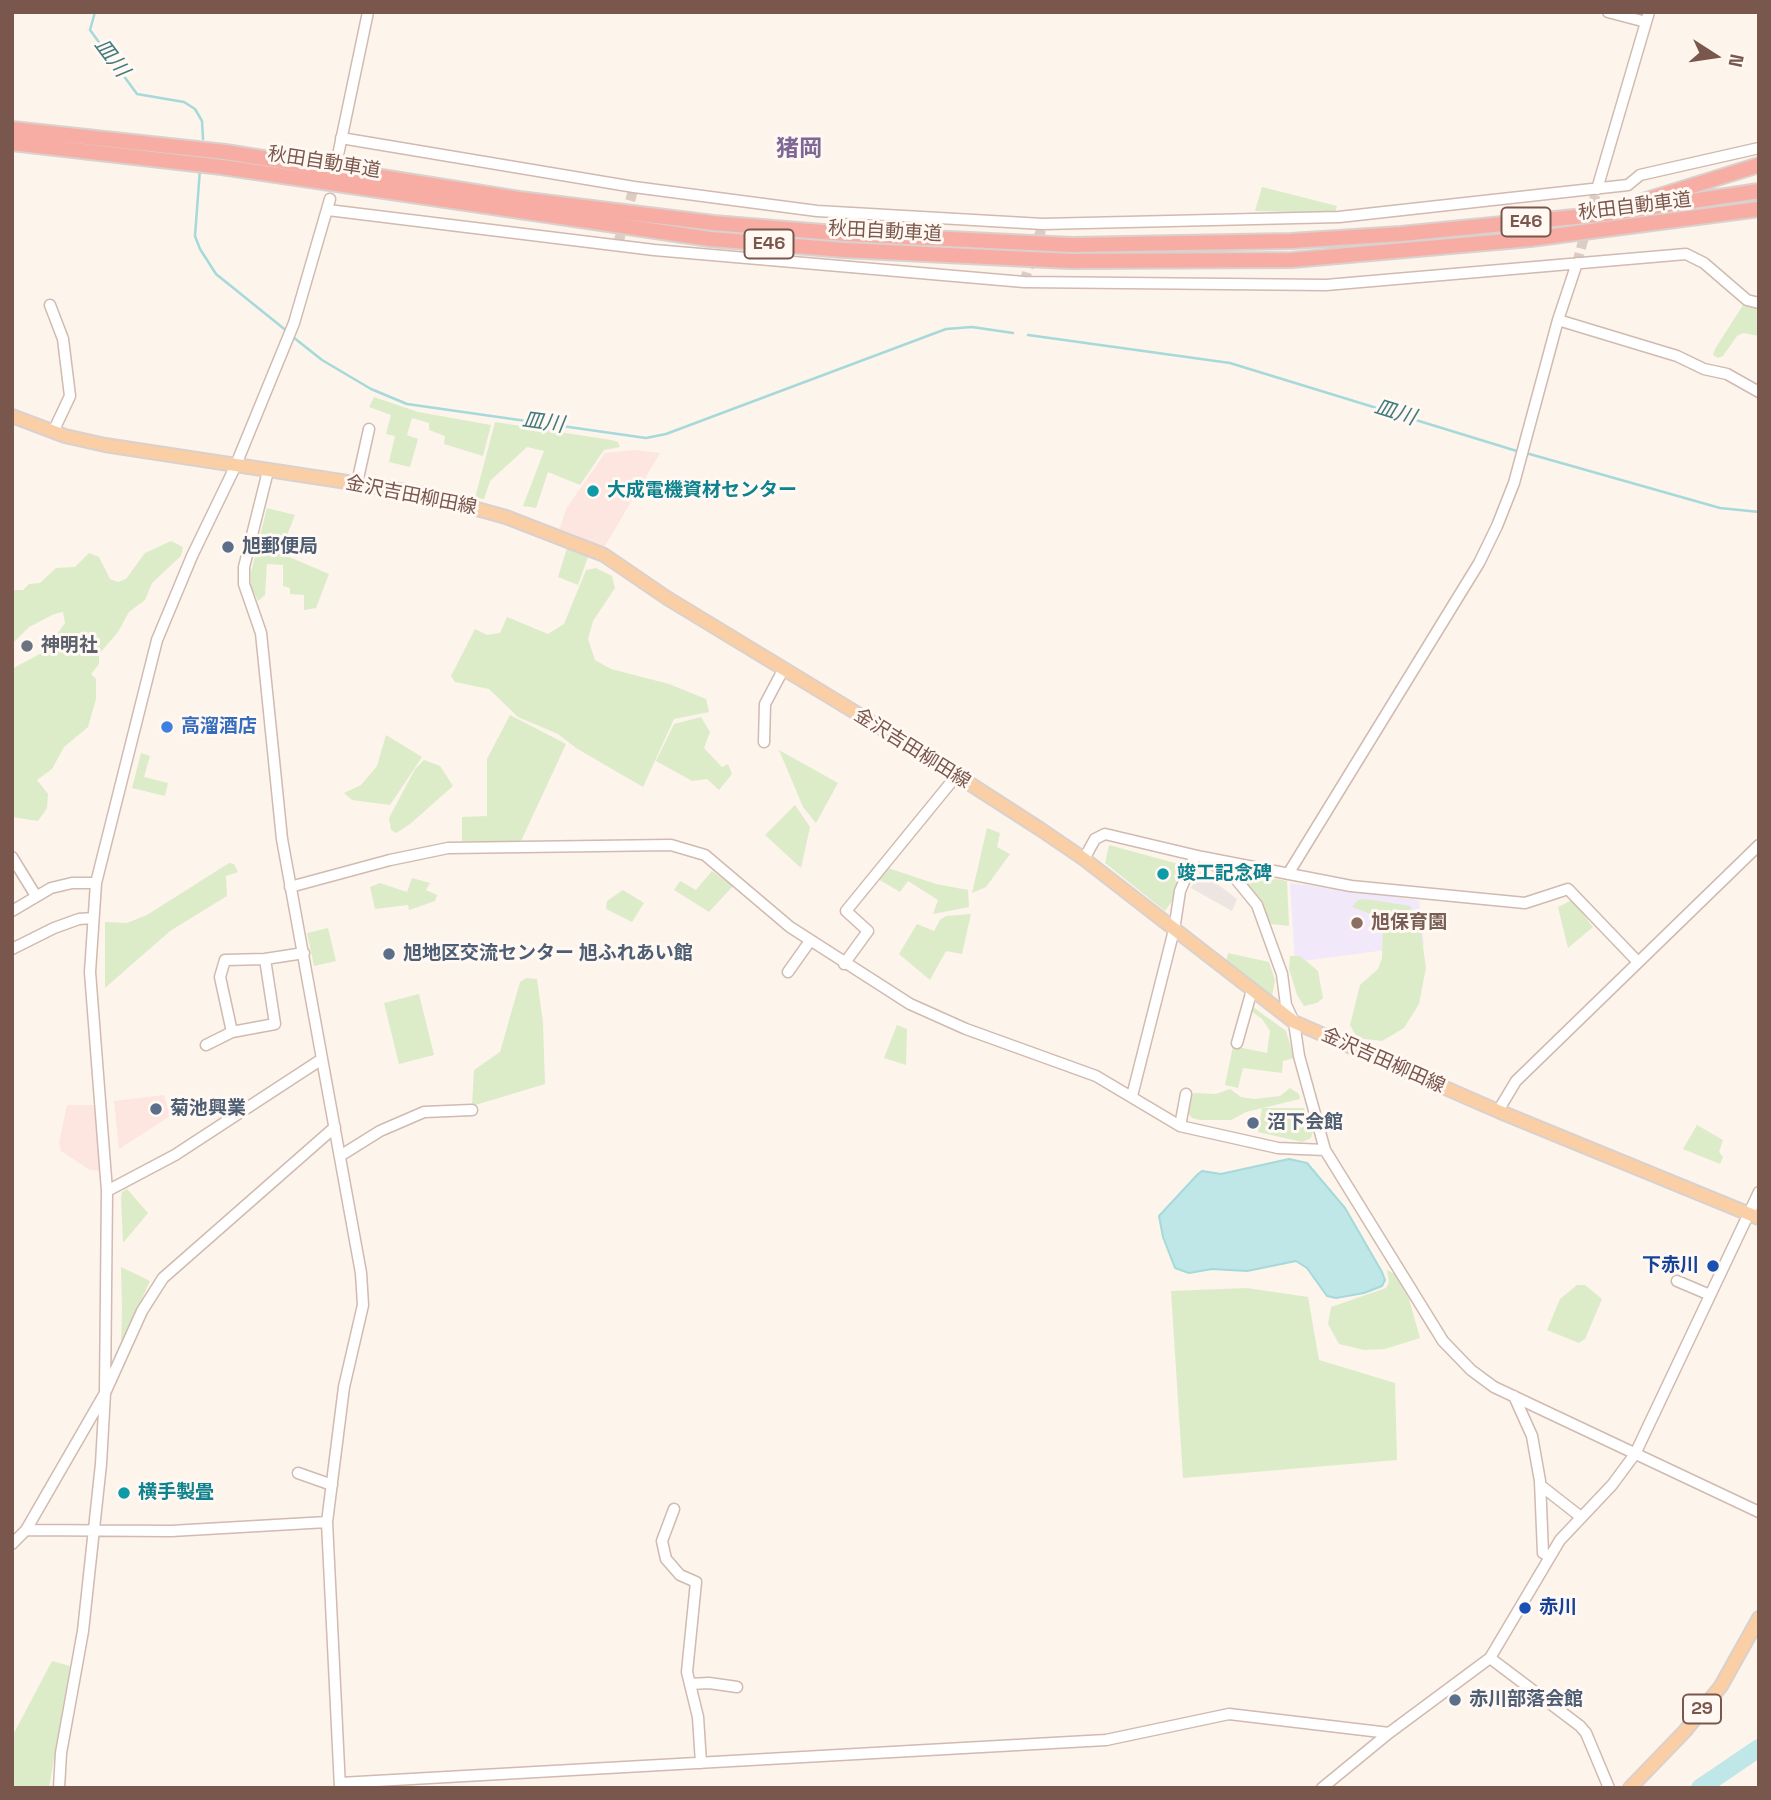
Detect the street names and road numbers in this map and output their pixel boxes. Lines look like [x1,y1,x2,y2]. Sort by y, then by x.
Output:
street label: 秋田自動車道 [266,143,382,183]
street label: 秋田自動車道 [1577,189,1693,225]
road number: E46 [1502,208,1550,236]
street label: 秋田自動車道 [827,218,943,246]
road number: E46 [744,230,794,258]
street label: 金沢吉田柳田線 [344,472,478,520]
street label: 金沢吉田柳田線 [850,704,974,794]
street label: 金沢吉田柳田線 [1318,1024,1448,1098]
road number: 29 [1683,1694,1721,1724]

